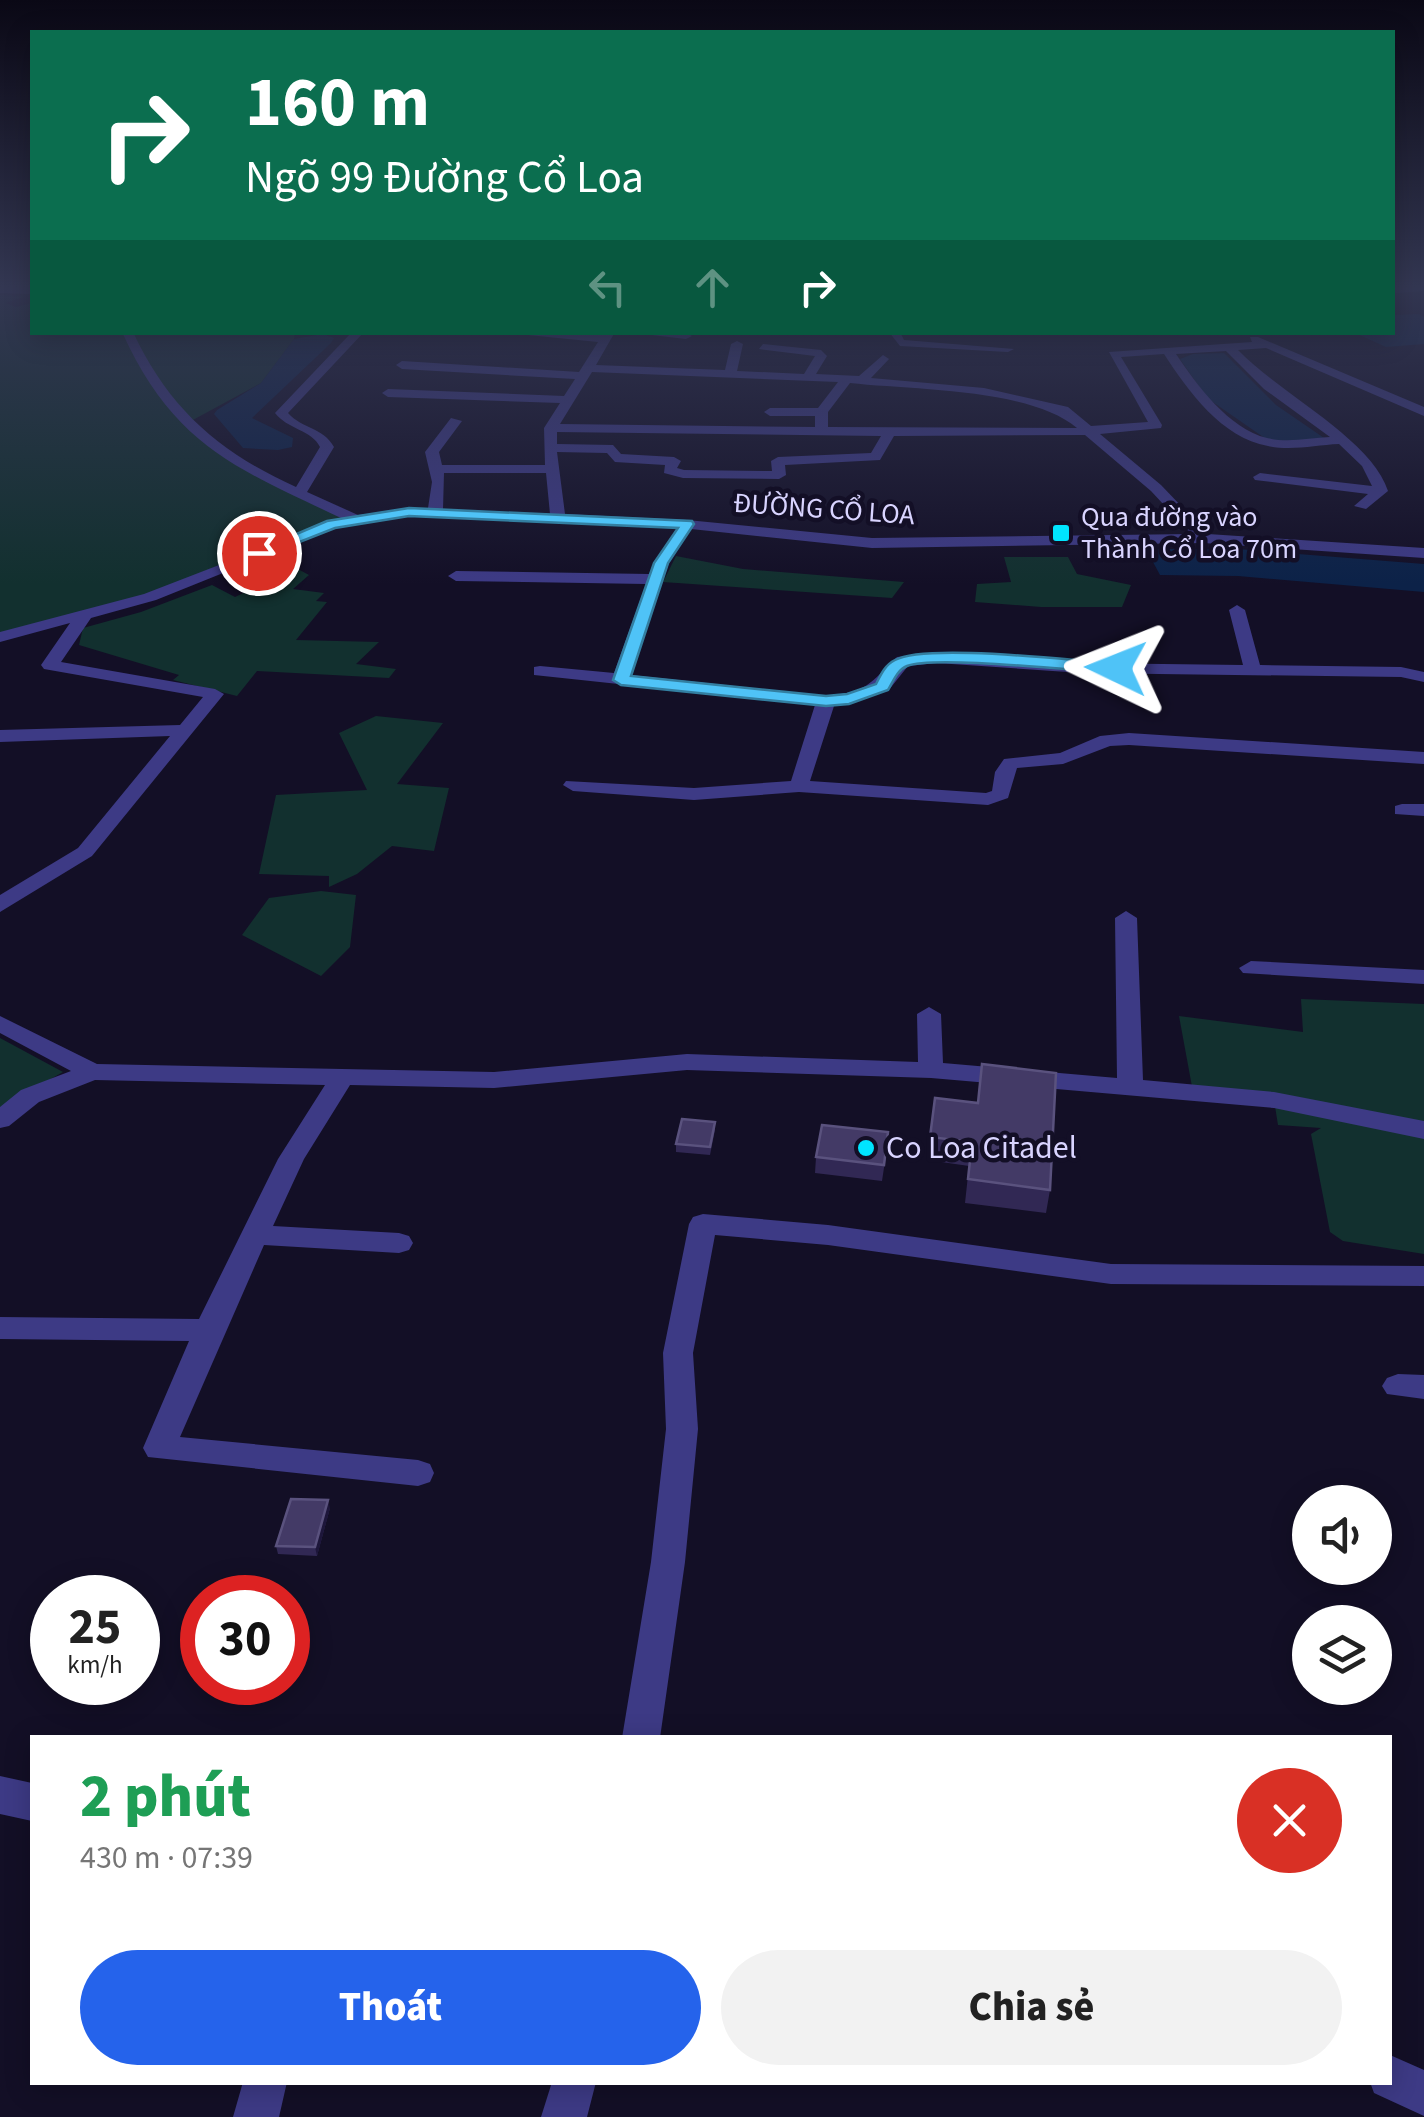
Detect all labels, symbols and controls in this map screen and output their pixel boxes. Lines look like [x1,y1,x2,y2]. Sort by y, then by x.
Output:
text: 160 m [245,53,430,153]
icon: right [80,70,210,200]
text: Ngõ 99 Đường Cổ Loa [245,146,644,210]
icon: left [580,260,635,315]
icon: ahead [685,260,740,315]
icon: right [790,260,845,315]
street label: ĐƯỜNG CỔ LOA [732,483,917,535]
place label: Qua đường vào Thành Cổ Loa 70m [1081,497,1297,569]
pin [217,511,302,596]
marker: Qua đường vào Thành Cổ Loa 70m [1050,522,1072,544]
icon: arrive [232,526,287,581]
position arrow [1064,616,1168,720]
place label: Co Loa Citadel [886,1125,1077,1171]
marker: Co Loa Citadel [855,1137,877,1159]
map controls [1292,1485,1392,1705]
button: sound [1292,1485,1392,1585]
speed limit sign: 30 [180,1575,310,1705]
text: 25 [69,1592,121,1663]
button: layers [1292,1605,1392,1705]
text: km/h [67,1647,123,1683]
text: 2 phút [80,1755,251,1840]
button: close [1237,1768,1342,1873]
text: 430 m · 07:39 [80,1835,253,1881]
button: Thoát [80,1950,701,2065]
button: Chia sẻ [721,1950,1342,2065]

